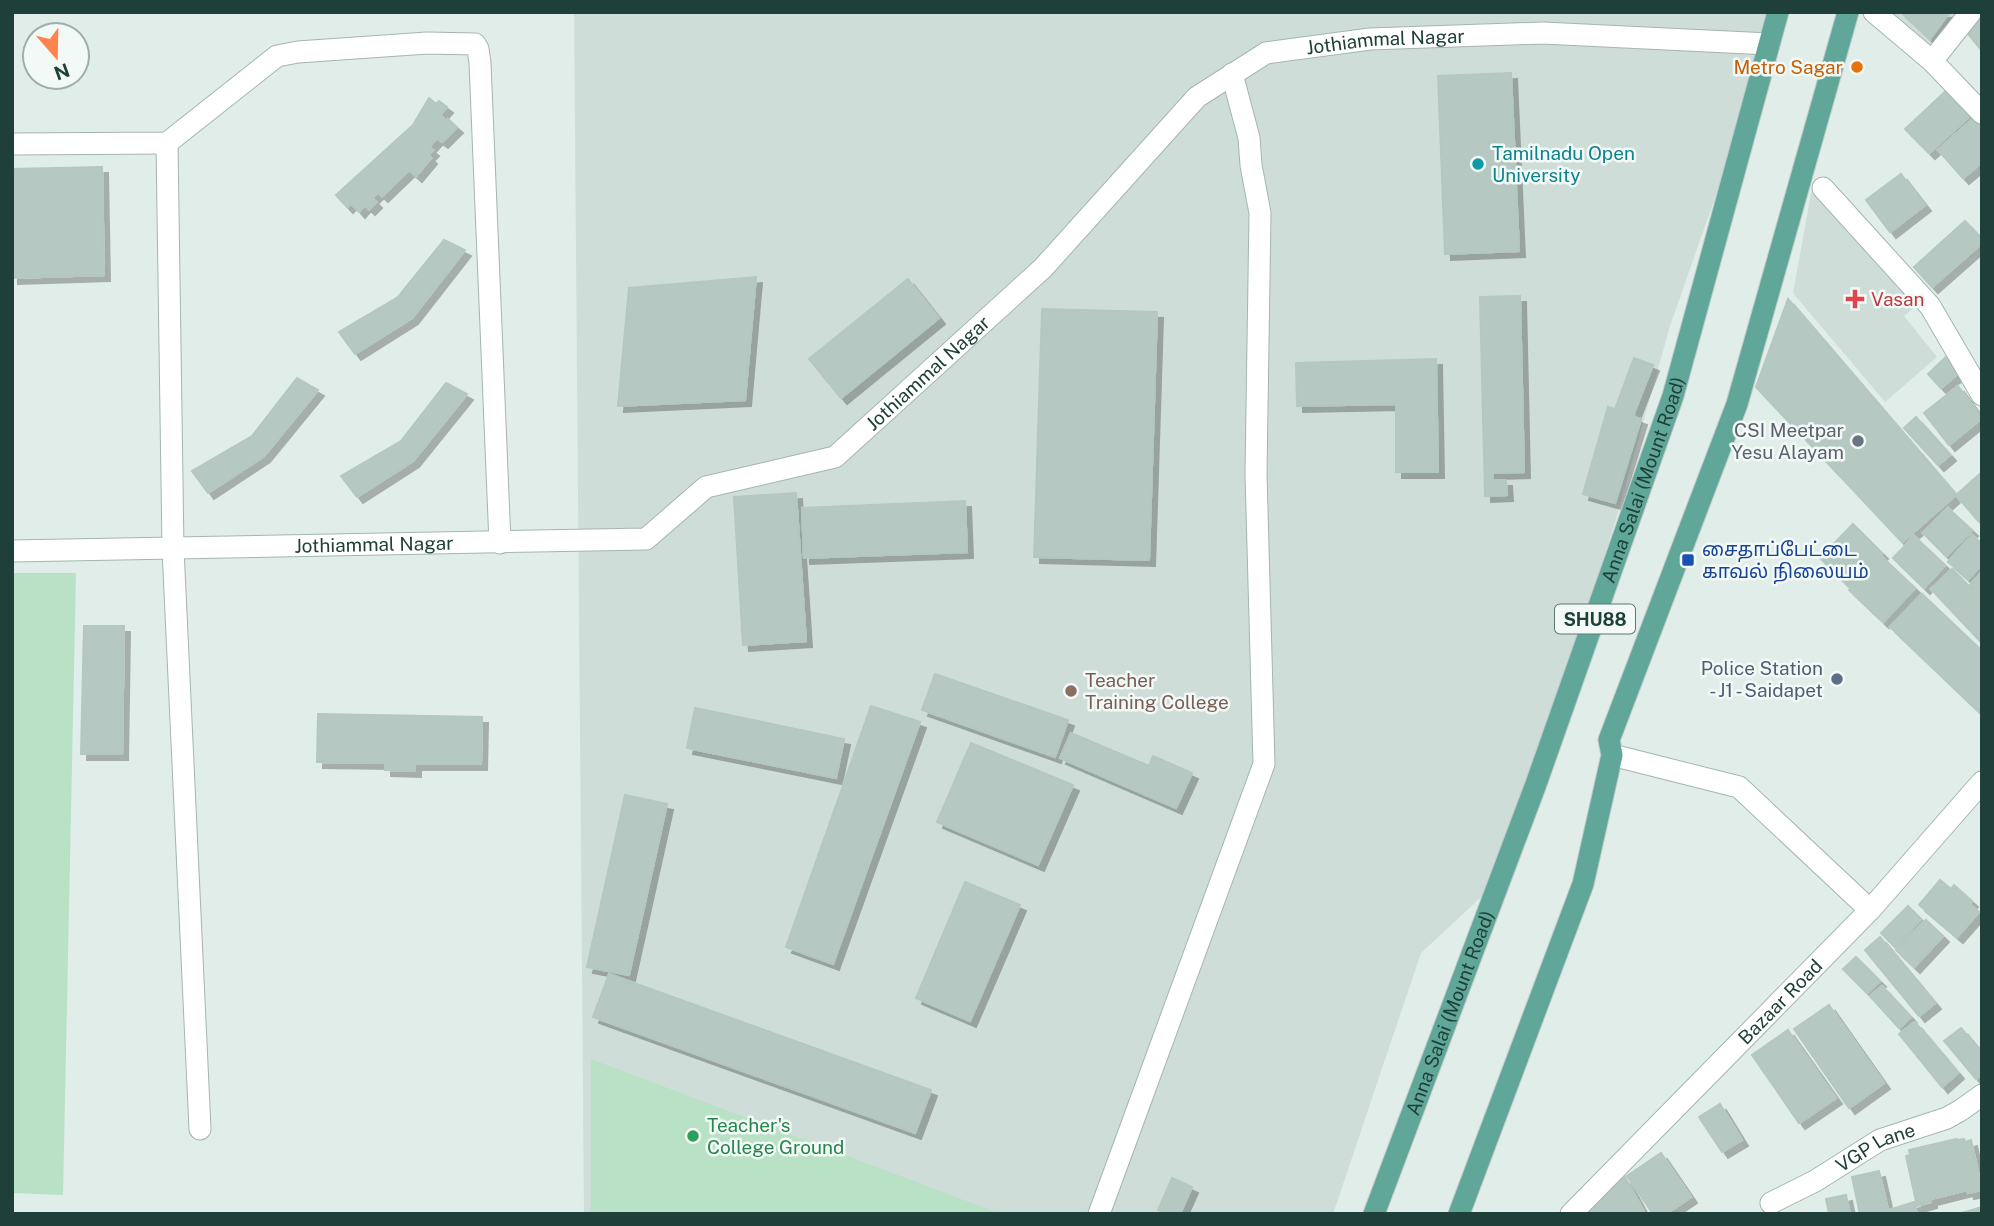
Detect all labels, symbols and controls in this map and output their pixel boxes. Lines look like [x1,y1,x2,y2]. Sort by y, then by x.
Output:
north arrow [21,21,91,91]
street label: Jothiammal Nagar [1305,25,1465,59]
place label: Metro Sagar [1733,56,1843,78]
text: N [51,59,73,85]
marker: Metro Sagar [1849,59,1865,75]
place label: Tamilnadu Open University [1492,142,1635,186]
marker: Tamilnadu Open University [1470,156,1486,172]
place label: Vasan [1871,288,1924,310]
marker: Vasan [1845,289,1865,309]
street label: Jothiammal Nagar [861,311,994,435]
street label: Anna Salai (Mount Road) [1597,374,1689,586]
place label: CSI Meetpar Yesu Alayam [1731,419,1844,463]
marker: CSI Meetpar Yesu Alayam [1850,433,1866,449]
street label: Jothiammal Nagar [294,532,454,557]
place label: சைதாப்பேட்டை காவல் நிலையம் [1702,538,1869,584]
marker: சைதாப்பேட்டை காவல் நிலையம் [1680,552,1696,568]
road number: SHU88 [1555,604,1635,634]
place label: Police Station - J1 - Saidapet [1701,657,1823,701]
place label: Teacher Training College [1085,669,1229,713]
marker: Police Station - J1 - Saidapet [1829,671,1845,687]
marker: Teacher Training College [1063,683,1079,699]
street label: Anna Salai (Mount Road) [1401,907,1498,1118]
street label: Bazaar Road [1733,954,1827,1049]
place label: Teacher's College Ground [707,1114,844,1158]
street label: VGP Lane [1832,1118,1918,1176]
marker: Teacher's College Ground [685,1128,701,1144]

